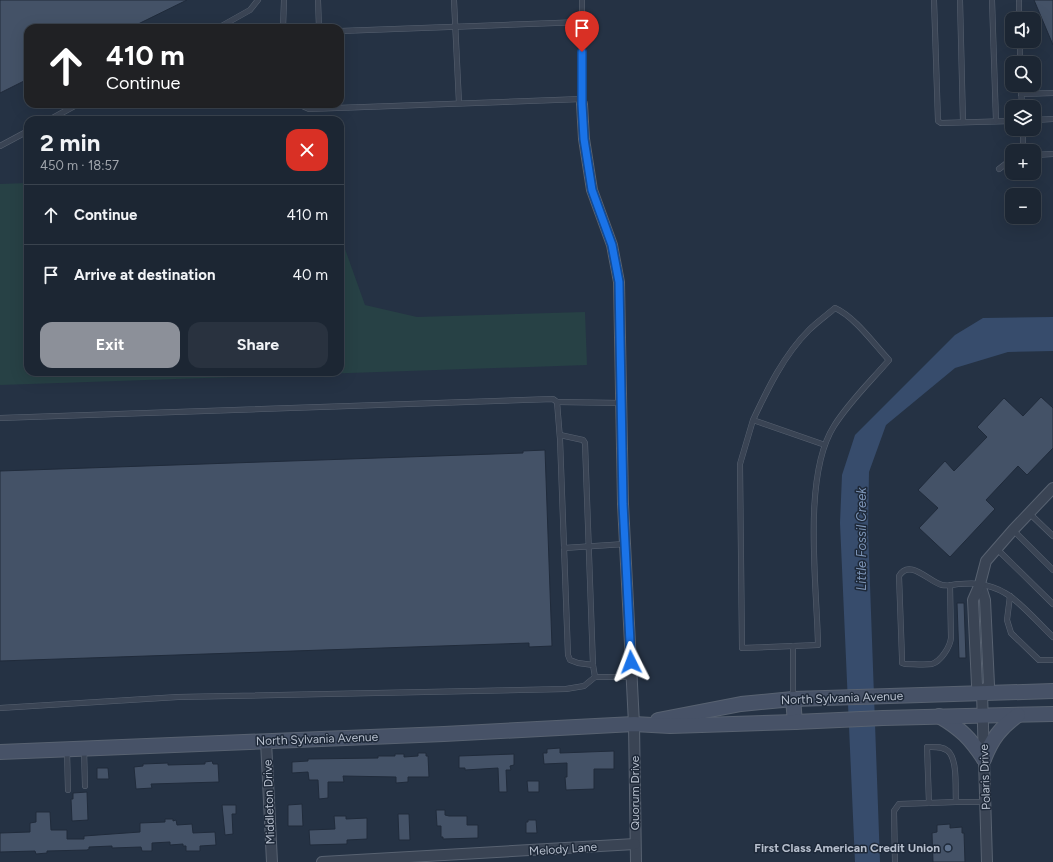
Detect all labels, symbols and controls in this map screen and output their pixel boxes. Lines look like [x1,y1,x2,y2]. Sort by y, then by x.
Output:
pin [565,11,599,52]
map controls [1005,12,1041,224]
button: sound [1005,12,1041,48]
icon: arrive [571,17,593,39]
text: 410 m [106,38,185,72]
icon: ahead [40,40,92,92]
button: search [1005,56,1041,92]
text: Continue [106,72,180,94]
button: layers [1005,100,1041,136]
text: 2 min [40,128,100,157]
button: close [286,129,328,171]
button: + [1005,144,1041,180]
text: 450 m · 18:57 [40,158,119,173]
button: − [1005,188,1041,224]
icon: ahead [40,204,62,226]
text: Continue [74,206,137,224]
text: 410 m [286,206,328,224]
icon: arrive [40,264,62,286]
text: Arrive at destination [74,266,215,284]
text: 40 m [293,266,328,284]
button: Exit [40,322,180,368]
button: Share [188,322,328,368]
water label: Little Fossil Creek [854,487,869,591]
position arrow [610,641,652,683]
street label: North Sylvania Avenue [781,689,904,707]
street label: North Sylvania Avenue [256,730,379,748]
street label: Polaris Drive [977,743,993,810]
street label: Quorum Drive [628,755,642,830]
street label: Middleton Drive [261,759,277,845]
street label: Melody Lane [528,840,598,858]
place label: First Class American Credit Union [754,841,940,855]
marker: First Class American Credit Union [943,843,953,853]

